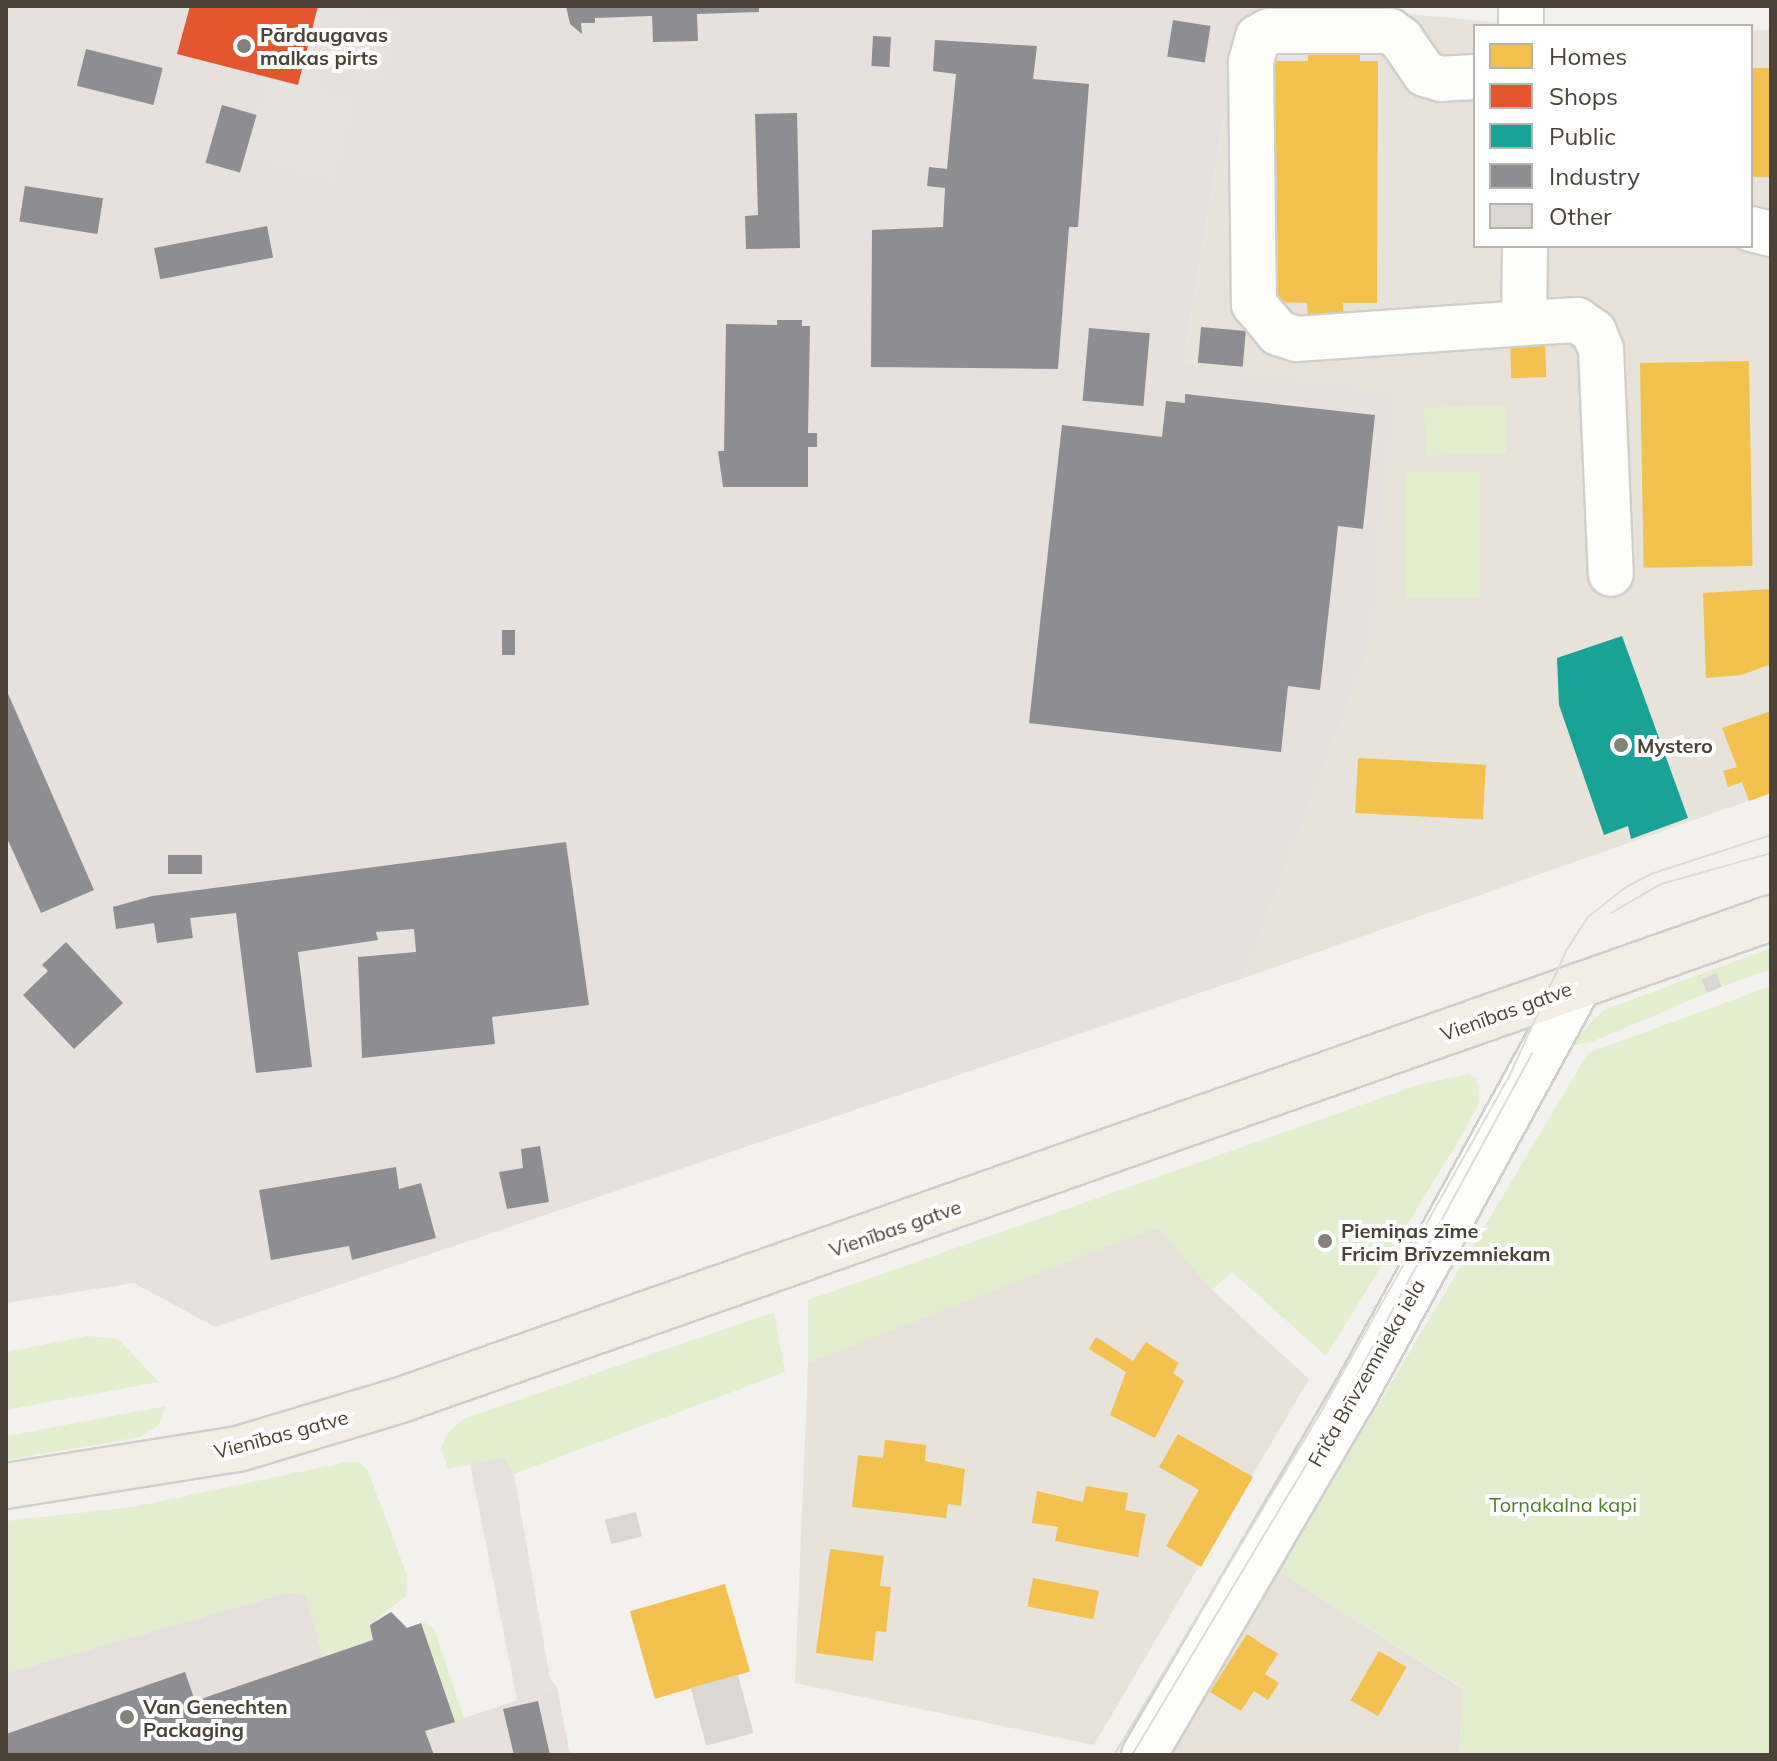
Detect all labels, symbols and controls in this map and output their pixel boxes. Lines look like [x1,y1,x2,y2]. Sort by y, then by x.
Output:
place label: Pārdaugavas malkas pirts [260,22,388,69]
legend [1473,24,1753,248]
marker: Pārdaugavas malkas pirts [235,37,253,55]
text: Homes [1549,41,1627,71]
text: Shops [1549,81,1618,111]
text: Public [1549,121,1616,151]
text: Industry [1549,161,1640,191]
text: Other [1549,201,1612,231]
place label: Mystero [1637,733,1713,757]
marker: Mystero [1612,736,1630,754]
street label: Vienības gatve [1437,976,1575,1046]
street label: Vienības gatve [826,1194,964,1262]
place label: Piemiņas zīme Fricim Brīvzemniekam [1341,1218,1550,1265]
marker: Piemiņas zīme Fricim Brīvzemniekam [1316,1232,1334,1250]
street label: Friča Brīvzemnieka iela [1303,1275,1429,1471]
street label: Vienības gatve [211,1405,351,1463]
park label: Torņakalna kapi [1489,1492,1637,1516]
place label: Van Genechten Packaging [143,1694,288,1741]
marker: Van Genechten Packaging [118,1708,136,1726]

